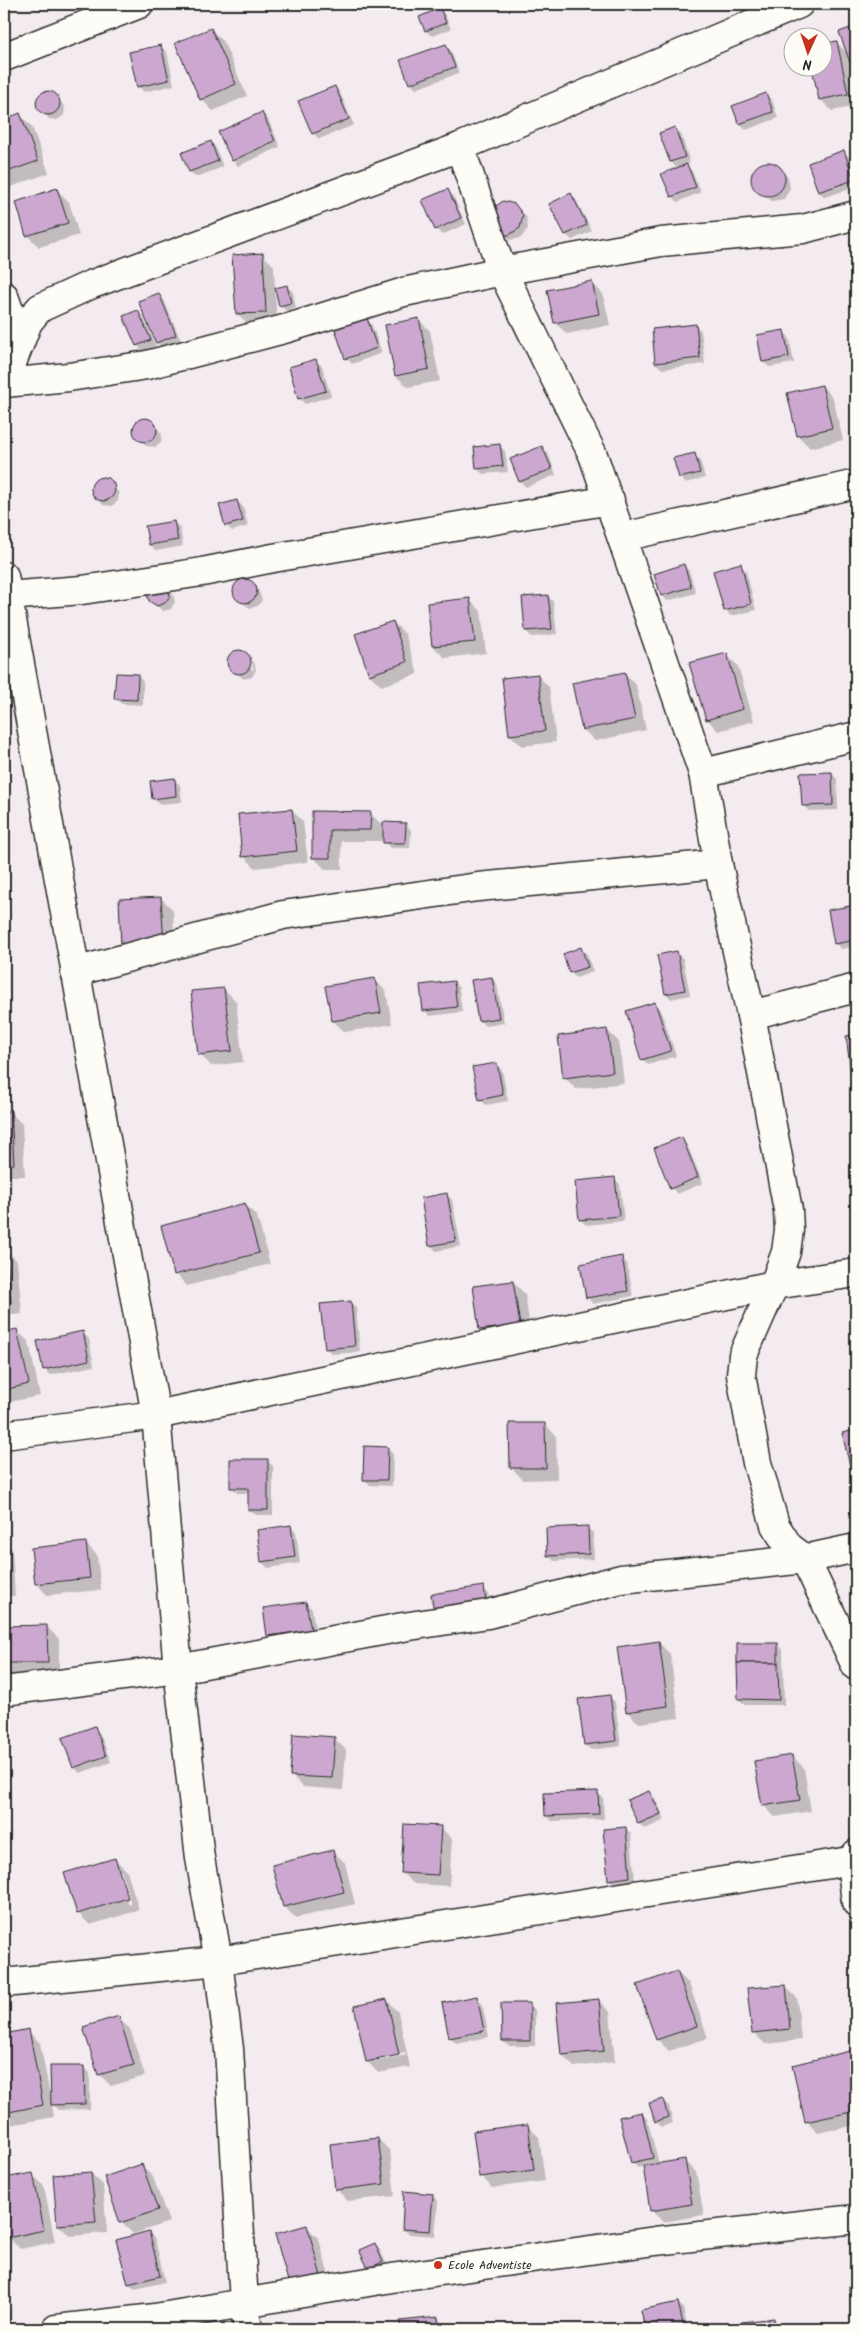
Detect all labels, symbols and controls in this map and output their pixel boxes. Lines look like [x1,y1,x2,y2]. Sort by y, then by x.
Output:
north arrow [782,28,832,78]
text: N [802,53,812,75]
place label: Ecole Adventiste [448,2256,532,2275]
marker: Ecole Adventiste [432,2259,444,2271]

